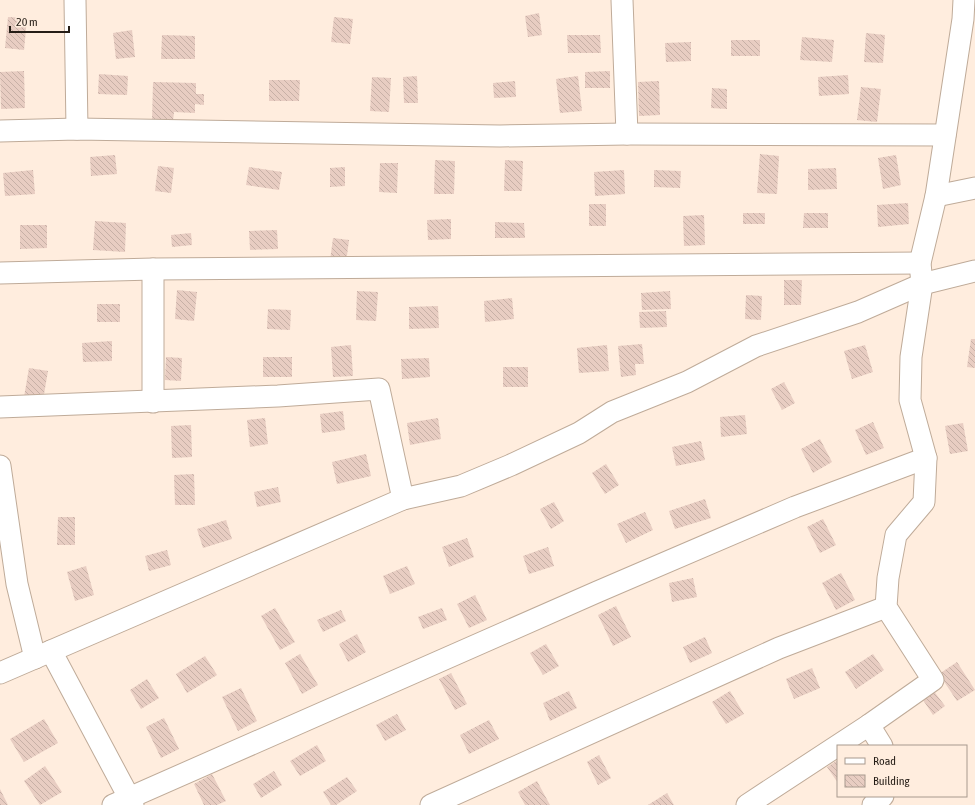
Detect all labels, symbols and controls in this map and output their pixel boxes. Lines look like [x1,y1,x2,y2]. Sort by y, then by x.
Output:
scale bar [10,8,69,34]
text: 20 m [16,15,38,29]
legend [837,745,967,797]
text: Road [873,754,896,768]
text: Building [873,774,911,788]

